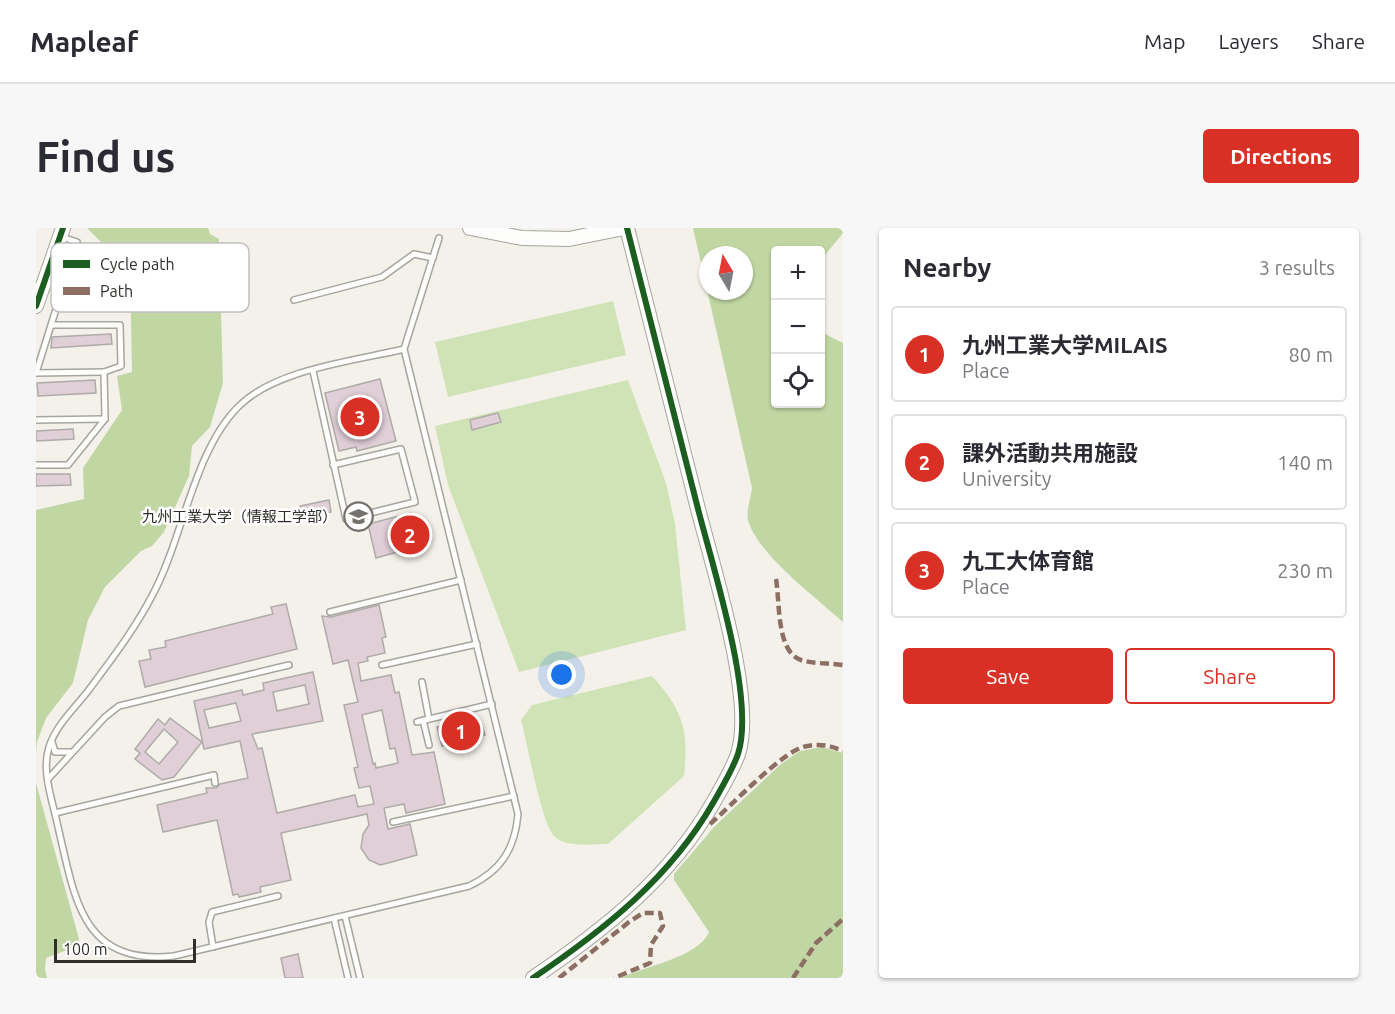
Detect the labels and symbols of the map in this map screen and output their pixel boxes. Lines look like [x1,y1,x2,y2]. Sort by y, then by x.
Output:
legend [51,243,249,312]
north arrow [699,246,753,300]
text: Cycle path [100,255,175,273]
text: Path [100,282,133,300]
pin: 3 [340,394,380,440]
school or university icon: 九州工業大学（情報工学部） [342,501,374,533]
place label: 九州工業大学（情報工学部） [142,508,337,525]
pin: 2 [390,512,430,558]
your location [547,660,576,689]
pin: 1 [442,708,480,754]
scale bar [54,936,196,964]

